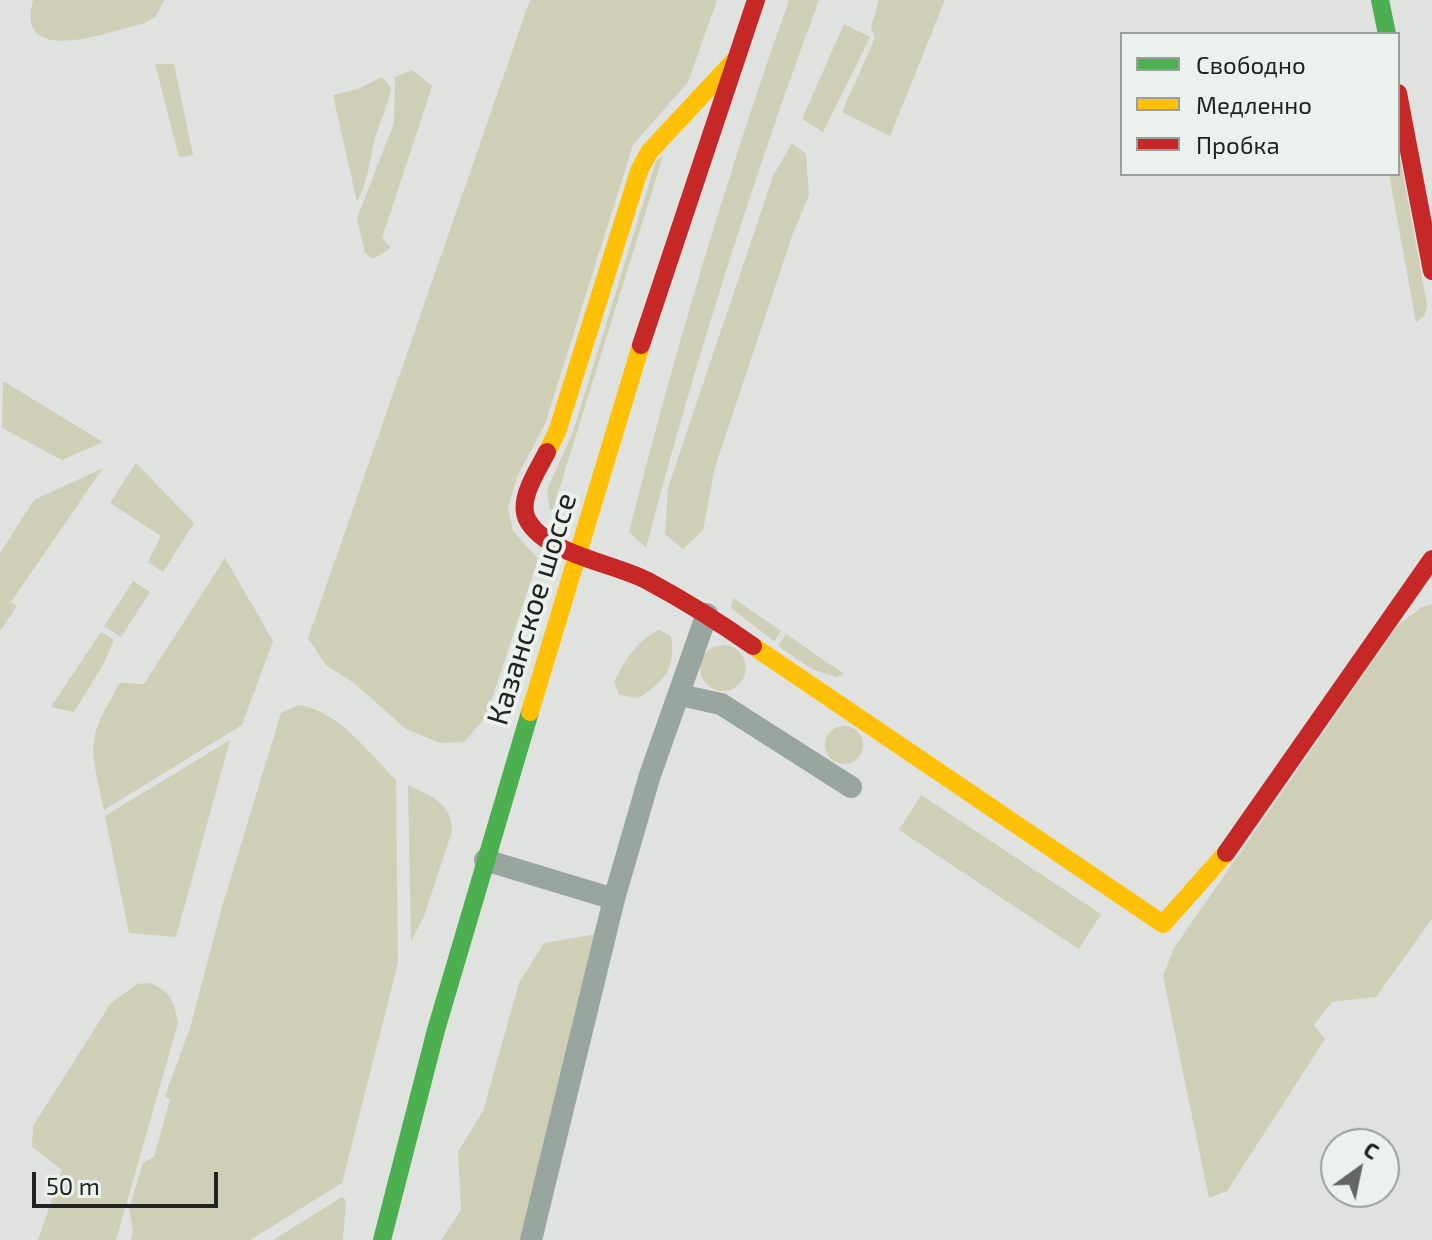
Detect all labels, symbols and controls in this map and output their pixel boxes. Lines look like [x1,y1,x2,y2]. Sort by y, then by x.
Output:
legend [1120,32,1400,176]
text: Свободно [1196,50,1306,79]
text: Медленно [1196,90,1312,119]
text: Пробка [1196,130,1280,159]
street label: Казанское шоссе [480,489,584,729]
north arrow [1320,1128,1400,1208]
text: С [1359,1135,1384,1164]
scale bar [36,1156,222,1206]
text: 50 m [46,1171,100,1200]

